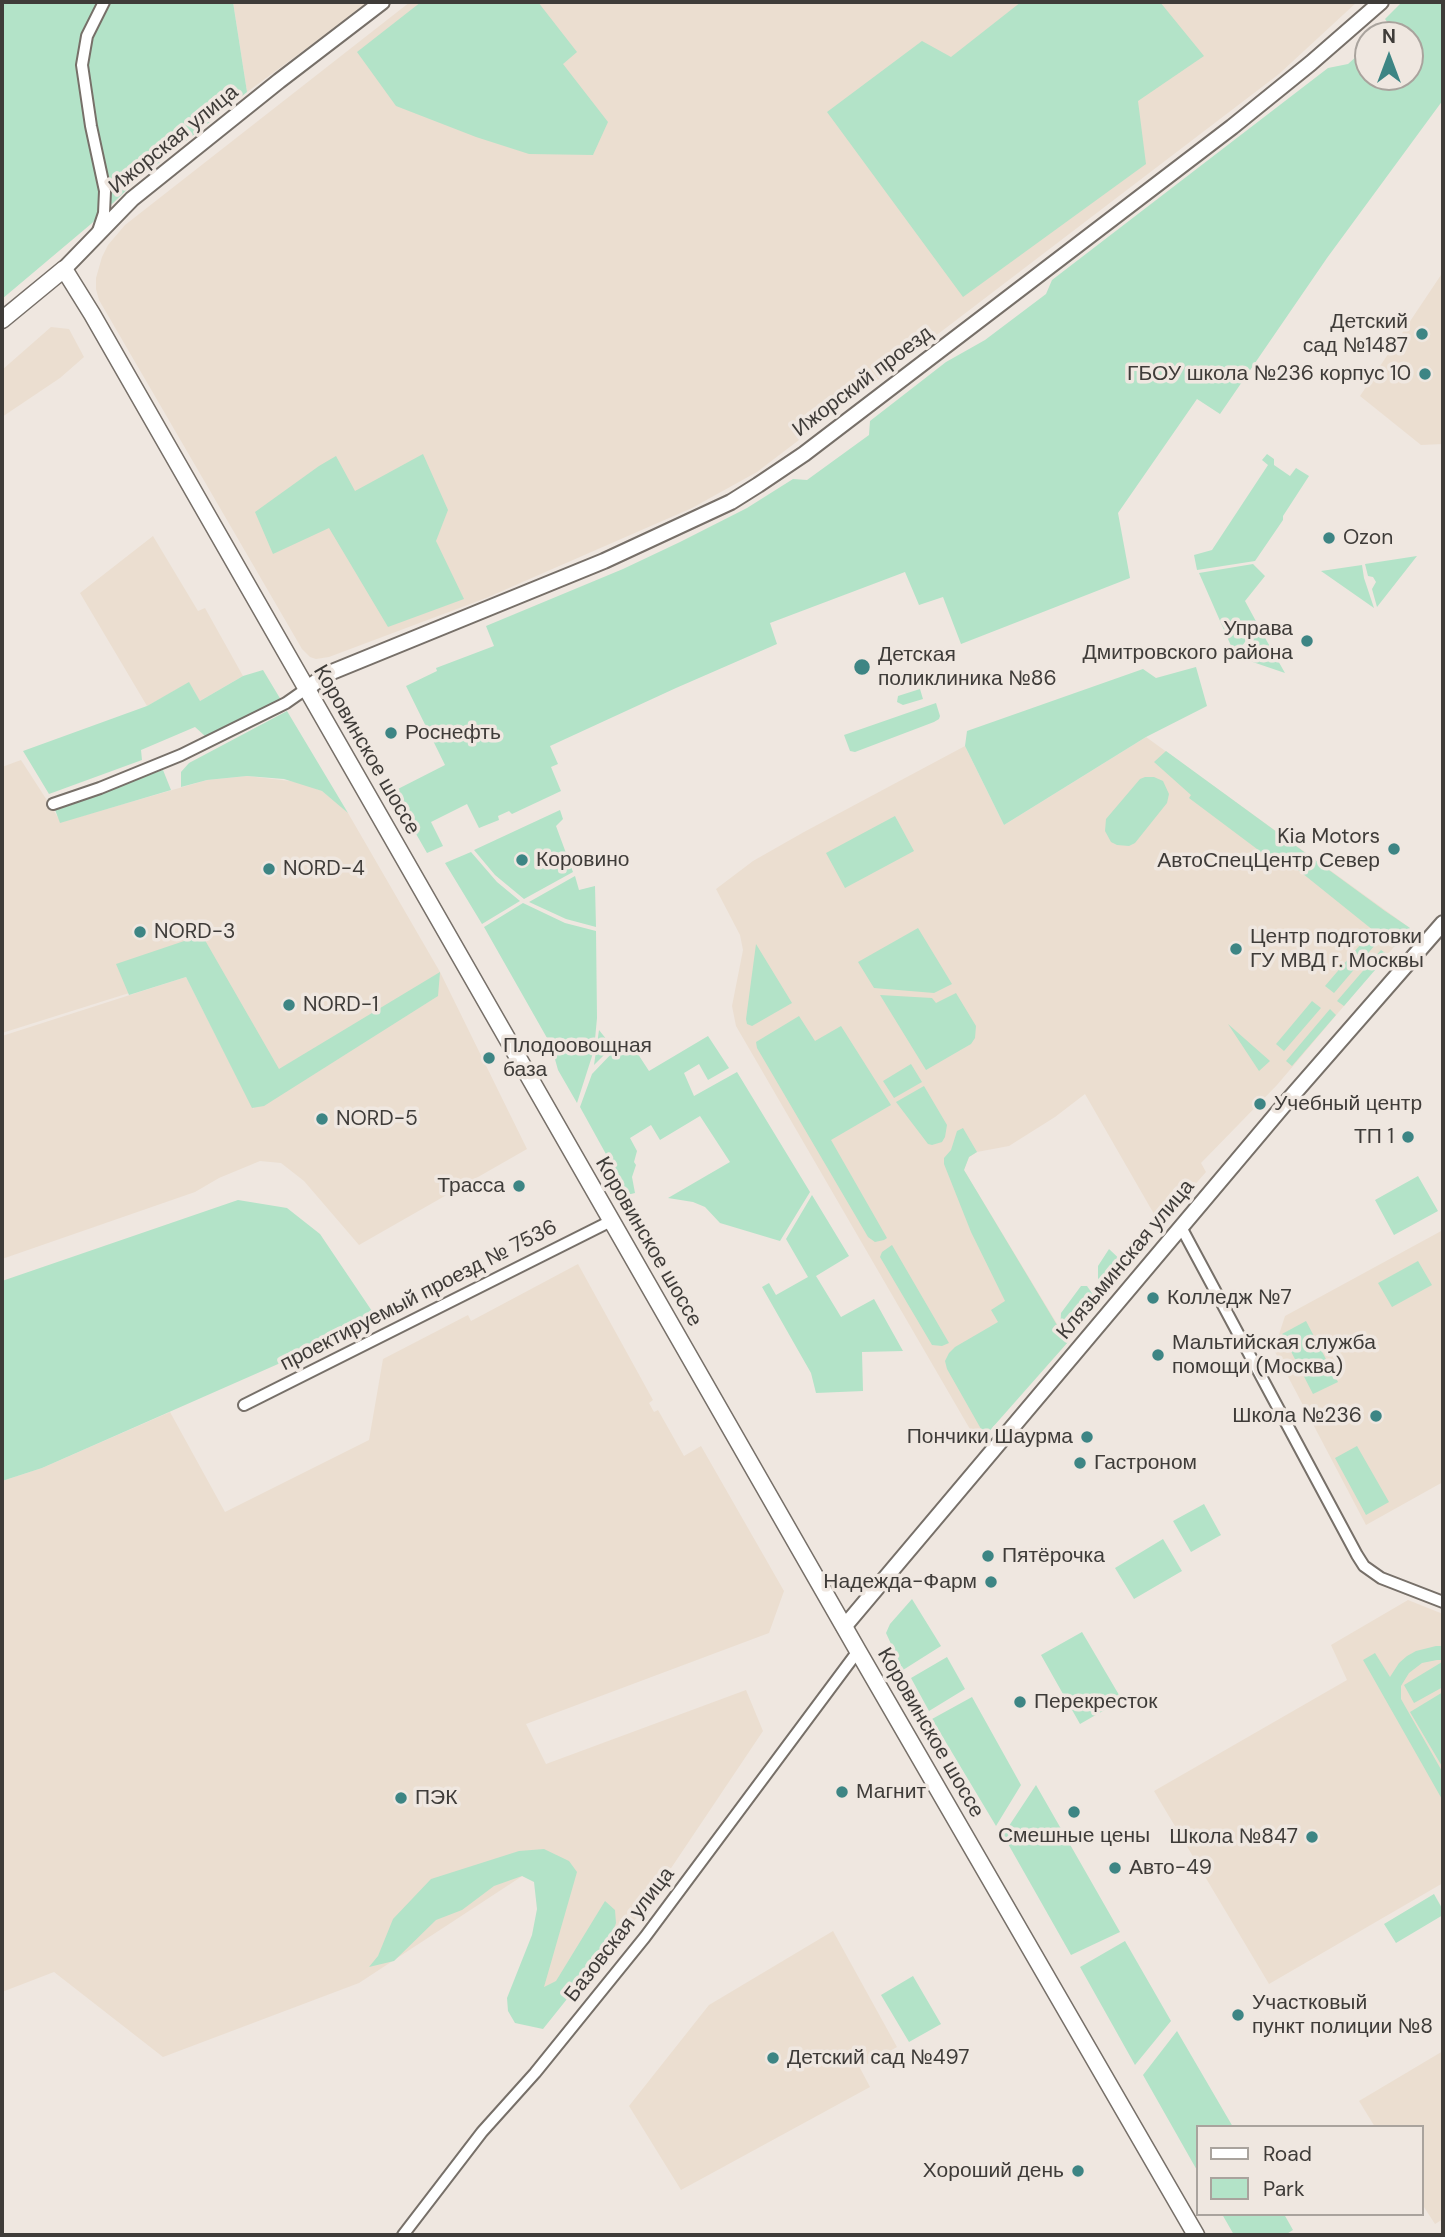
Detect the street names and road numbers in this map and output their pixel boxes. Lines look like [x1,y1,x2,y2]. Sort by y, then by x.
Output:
street label: Ижорская улица [104,80,244,200]
street label: Ижорский проезд [788,321,938,443]
street label: Коровинское шоссе [307,661,425,839]
street label: Коровинское шоссе [589,1153,707,1331]
street label: Клязьминская улица [1052,1175,1200,1345]
street label: проектируемый проезд № 7536 [276,1215,562,1377]
street label: Коровинское шоссе [871,1644,989,1822]
street label: Базовская улица [560,1863,680,2007]

